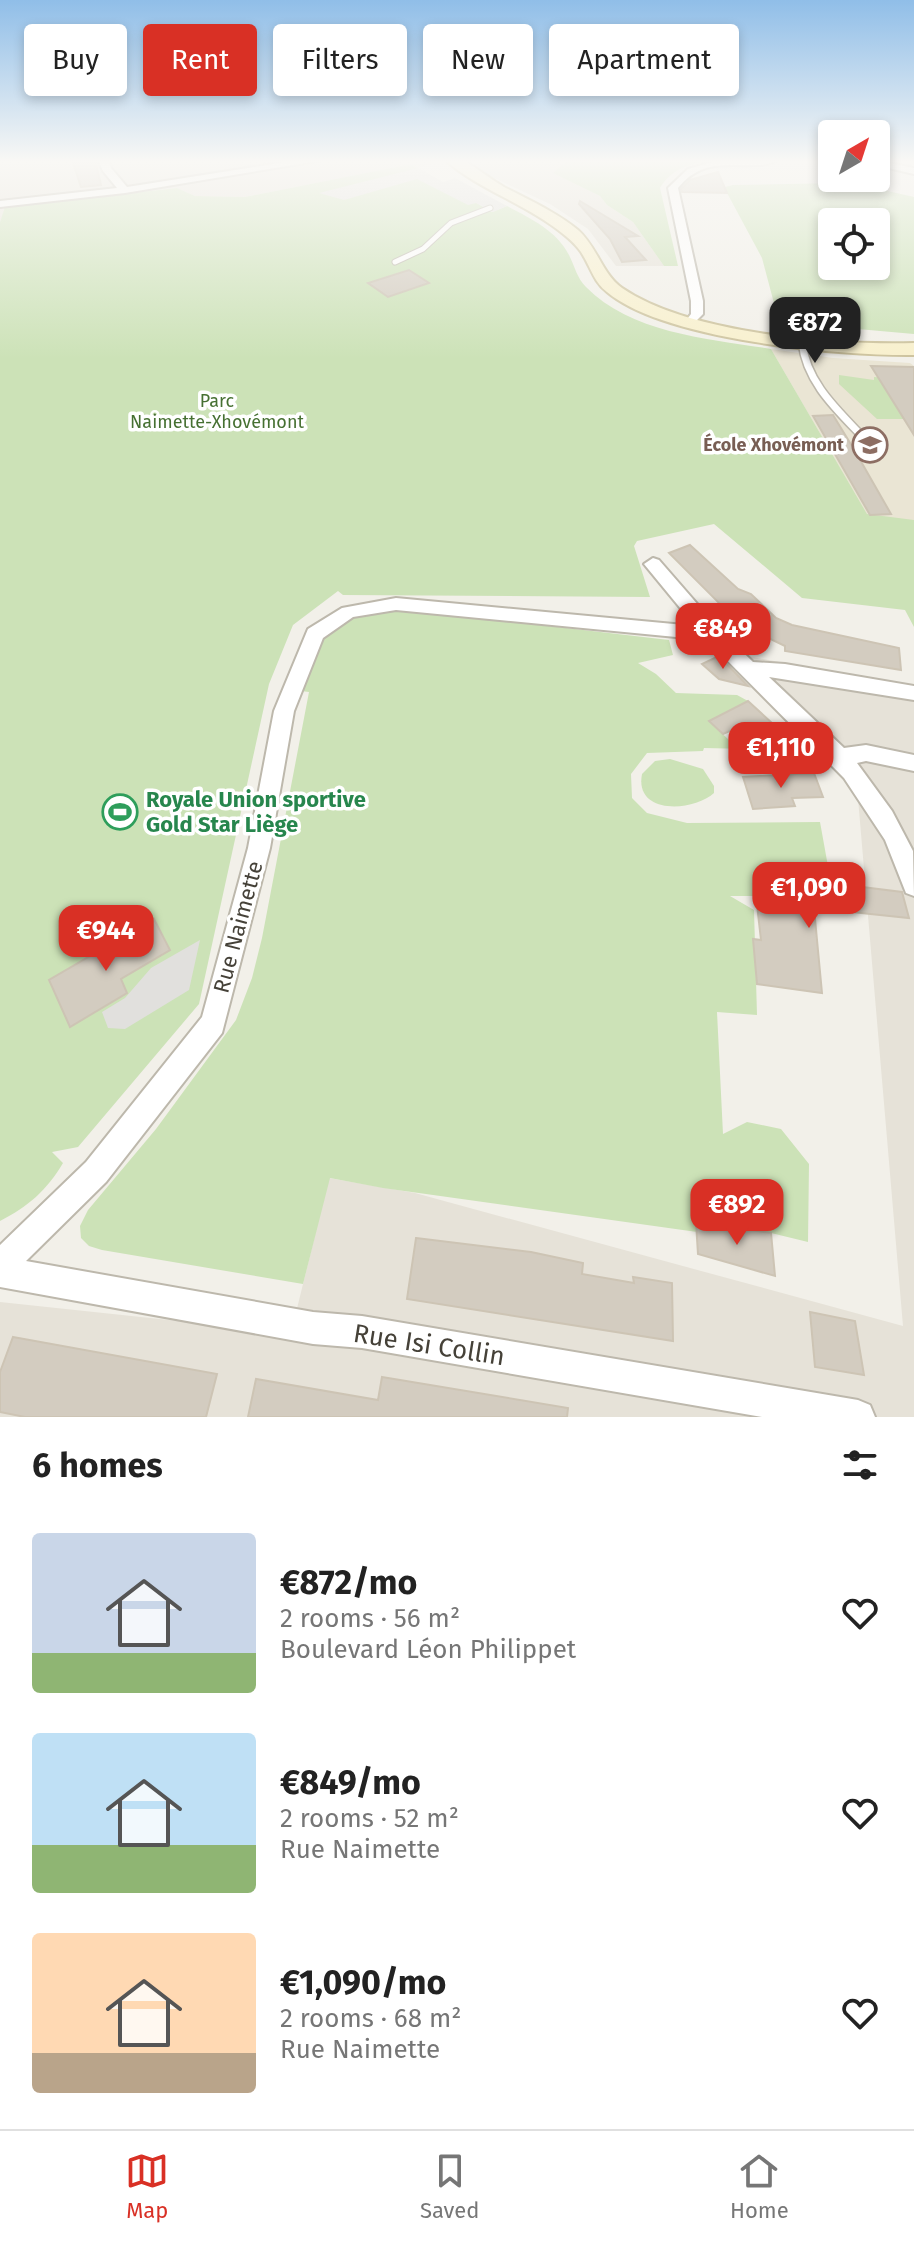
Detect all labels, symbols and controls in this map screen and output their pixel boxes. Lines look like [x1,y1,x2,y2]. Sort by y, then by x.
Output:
chip: Buy [24,24,127,96]
chip: Rent [143,24,257,96]
chip: Filters [273,24,407,96]
chip: New [423,24,533,96]
chip: Apartment [549,24,739,96]
north arrow [818,120,890,192]
map controls [818,120,890,280]
button: locate [818,208,890,280]
pin: €872 [768,297,862,365]
text: €872 [787,307,843,338]
park label: Parc Naimette-Xhovémont [130,390,304,433]
school or university icon: École Xhovémont [851,426,889,464]
place label: École Xhovémont [703,433,845,456]
pin: €849 [676,603,770,671]
text: €849 [694,613,752,644]
pin: €1,110 [716,722,846,790]
text: €1,110 [746,732,816,763]
place label: Royale Union sportive Gold Star Liège [146,786,366,838]
sports icon: Royale Union sportive Gold Star Liège [101,793,139,831]
street label: Rue Naimette [207,858,269,996]
pin: €1,090 [744,862,874,930]
text: €1,090 [770,872,848,903]
pin: €944 [59,905,153,973]
text: €944 [77,915,135,946]
pin: €892 [690,1179,784,1247]
text: €892 [708,1189,766,1220]
street label: Rue Isi Collin [351,1318,507,1372]
icon: filters [838,1443,882,1487]
text: 6 homes [32,1445,163,1486]
text: €872/mo [280,1562,417,1603]
icon: home [96,1565,192,1661]
icon: heart [838,1591,882,1635]
text: 2 rooms · 56 m² [280,1603,460,1634]
text: Boulevard Léon Philippet [280,1634,576,1665]
text: €849/mo [280,1762,421,1803]
icon: home [96,1765,192,1861]
icon: heart [838,1791,882,1835]
text: 2 rooms · 52 m² [280,1803,459,1834]
text: Rue Naimette [280,1834,440,1865]
text: €1,090/mo [280,1962,446,2003]
icon: home [96,1965,192,2061]
icon: heart [838,1991,882,2035]
text: 2 rooms · 68 m² [280,2003,461,2034]
text: Rue Naimette [280,2034,440,2065]
tab: Map [125,2149,169,2224]
tab: Saved [420,2149,479,2224]
tab: Home [730,2149,789,2224]

